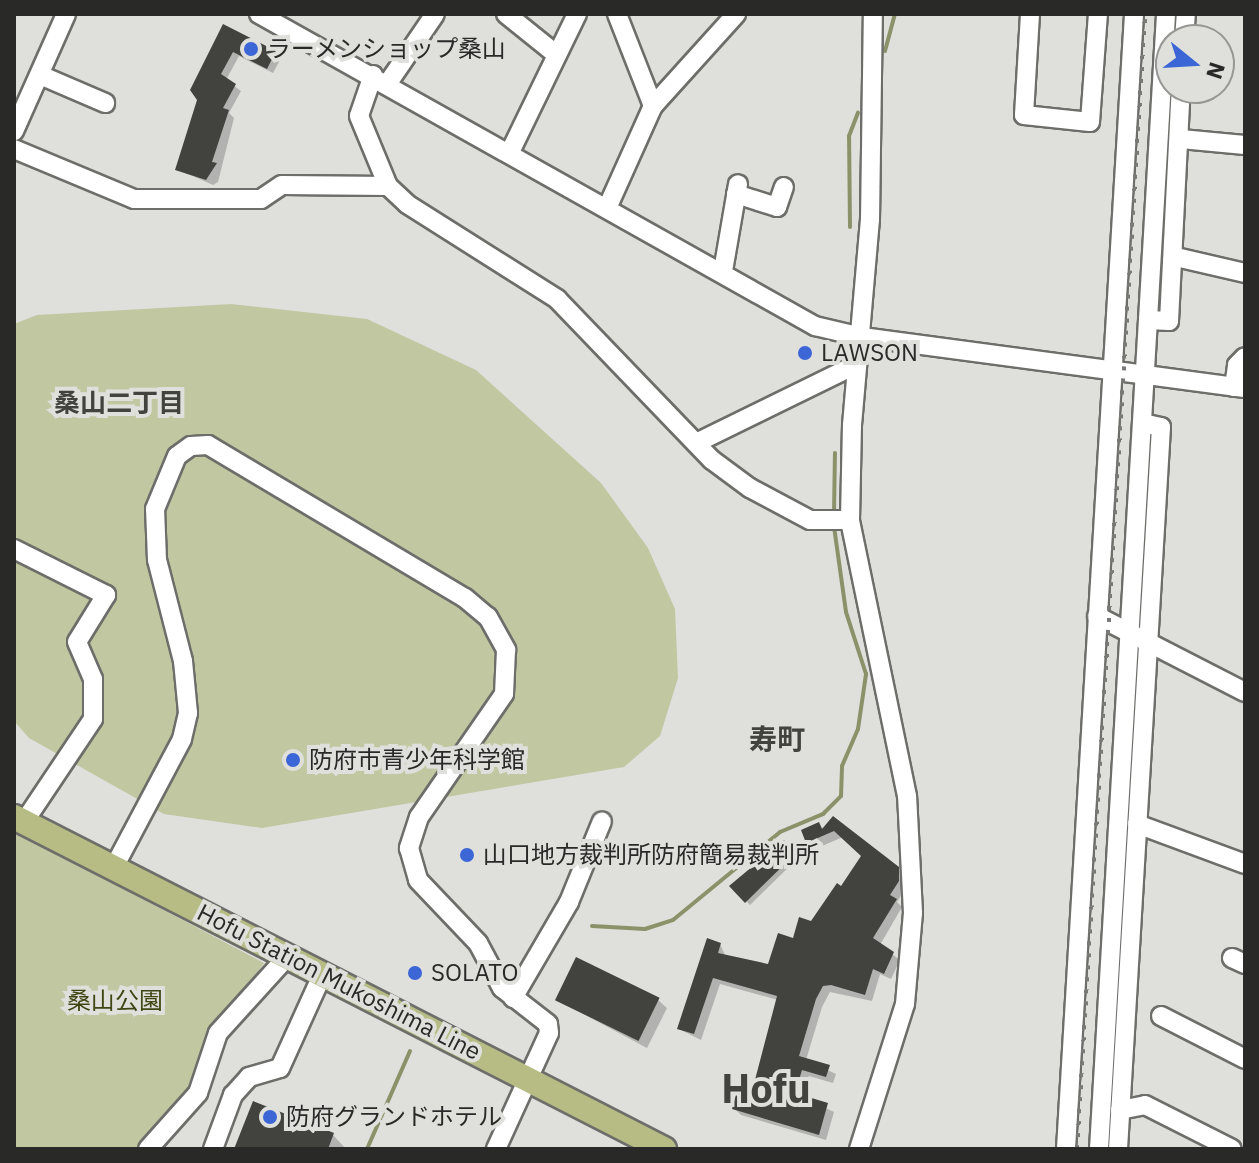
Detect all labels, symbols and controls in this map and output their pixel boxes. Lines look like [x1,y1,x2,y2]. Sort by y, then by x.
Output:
north arrow [1155,24,1235,104]
place label: ラーメンショップ桑山 [267,35,507,63]
marker: ラーメンショップ桑山 [242,40,260,58]
text: N [1200,59,1233,83]
place label: LAWSON [821,339,918,367]
marker: LAWSON [796,344,814,362]
district label: 桑山二丁目 [54,387,184,419]
district label: 寿町 [749,722,805,756]
place label: 防府市青少年科学館 [309,746,525,774]
marker: 防府市青少年科学館 [284,751,302,769]
place label: 山口地方裁判所防府簡易裁判所 [483,841,819,869]
marker: 山口地方裁判所防府簡易裁判所 [458,846,476,864]
street label: Hofu Station Mukoshima Line [193,898,485,1066]
place label: SOLATO [431,959,518,987]
marker: SOLATO [406,964,424,982]
park label: 桑山公園 [67,987,163,1015]
district label: Hofu [721,1064,811,1112]
place label: 防府グランドホテル [286,1103,502,1131]
marker: 防府グランドホテル [261,1108,279,1126]

